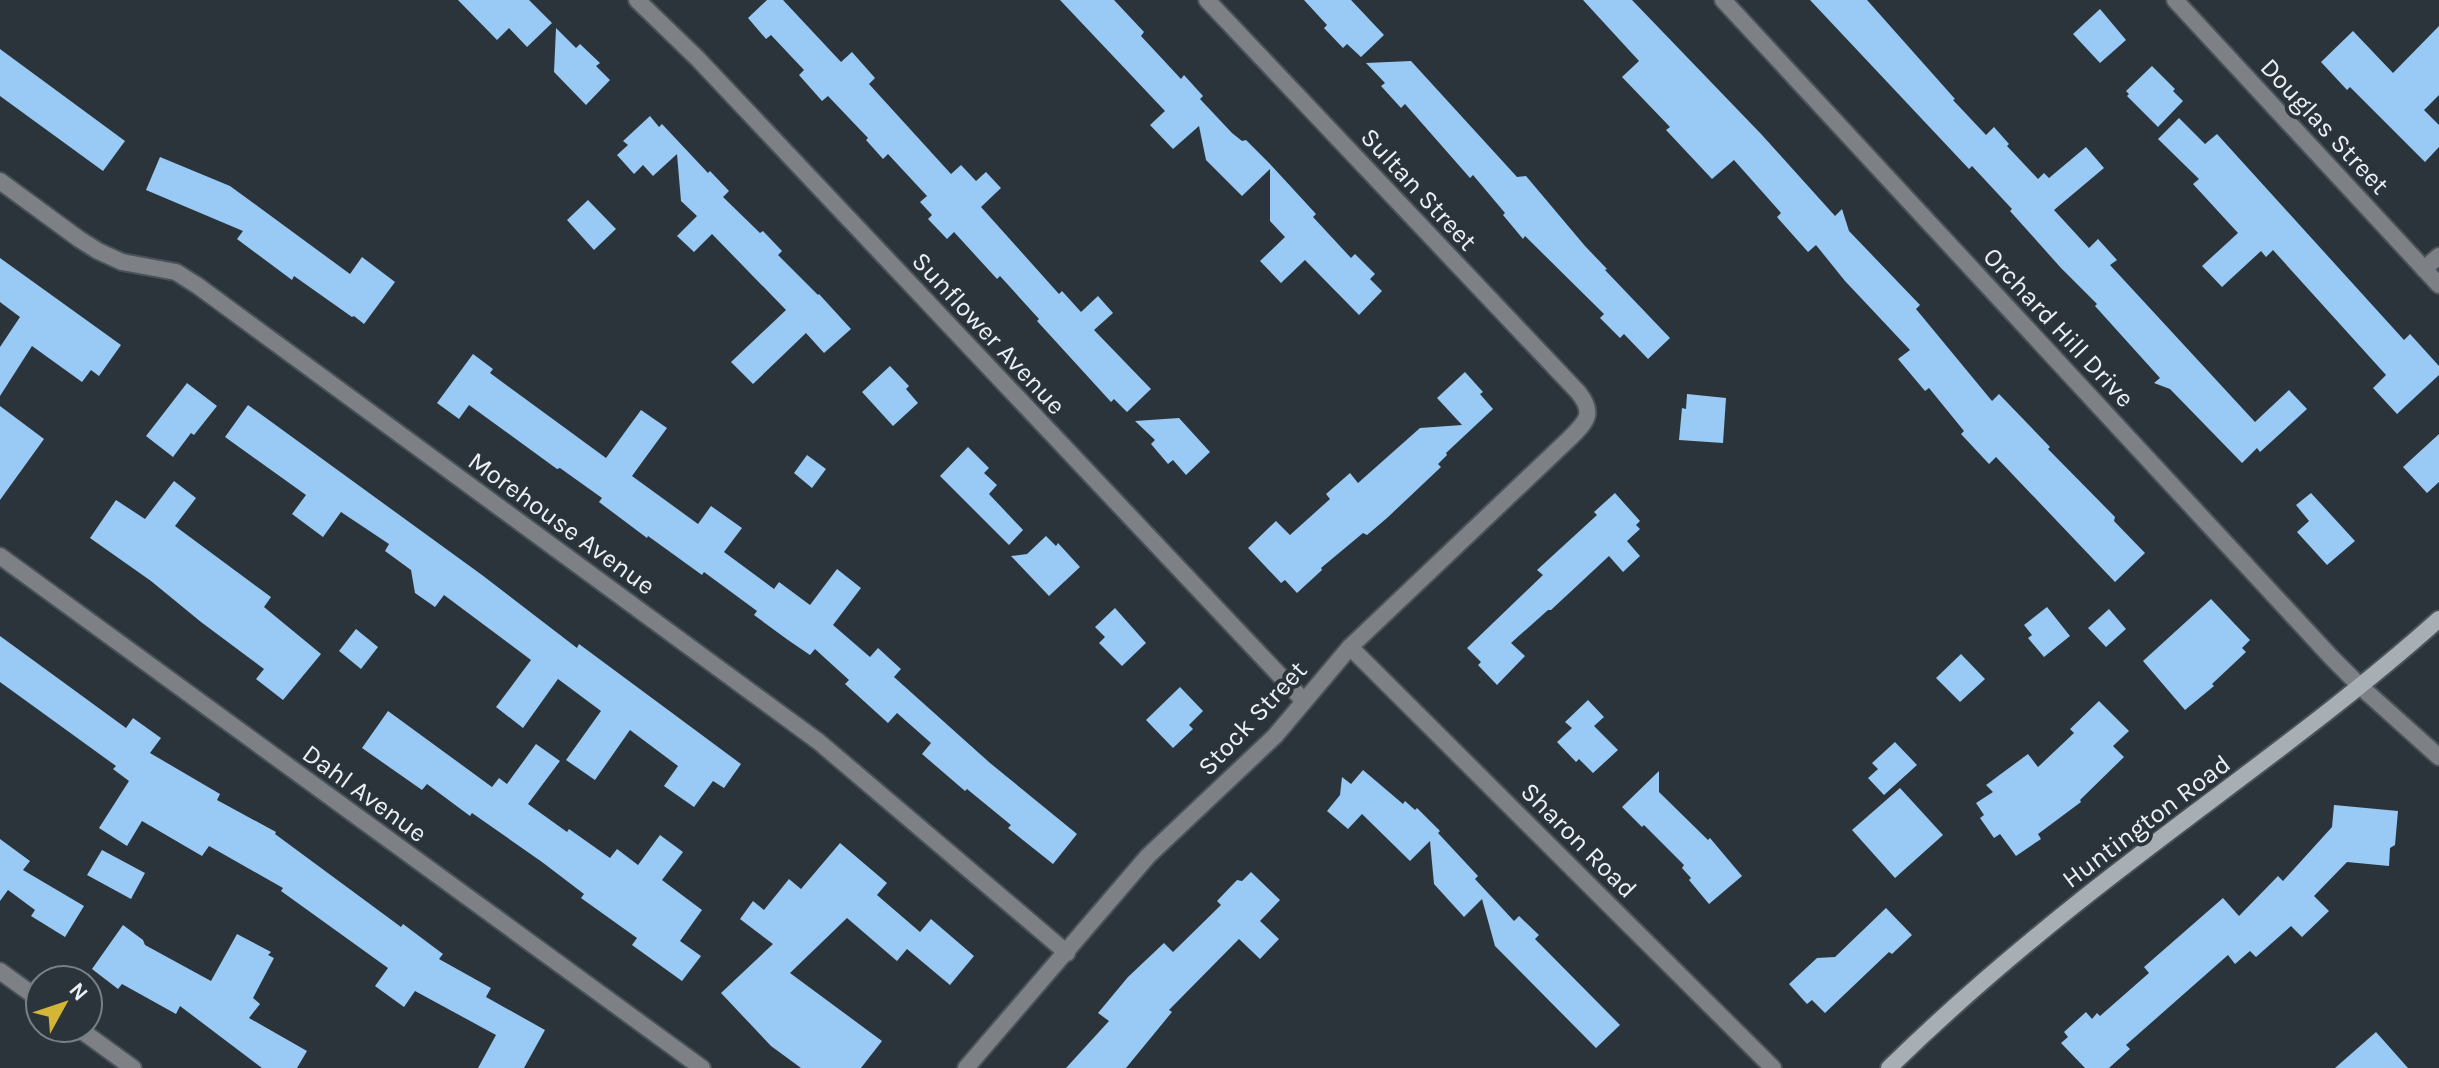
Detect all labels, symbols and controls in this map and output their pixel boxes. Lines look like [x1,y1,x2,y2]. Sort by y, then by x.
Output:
street label: Douglas Street [2254,52,2396,201]
street label: Sultan Street [1354,122,1483,257]
street label: Orchard Hill Drive [1977,241,2141,414]
street label: Sunflower Avenue [905,246,1072,421]
street label: Morehouse Avenue [462,445,661,602]
street label: Stock Street [1191,654,1313,782]
street label: Dahl Avenue [296,738,433,849]
street label: Huntington Road [2056,748,2236,895]
street label: Sharon Road [1514,776,1643,905]
north arrow [24,964,104,1044]
text: N [64,977,94,1006]

